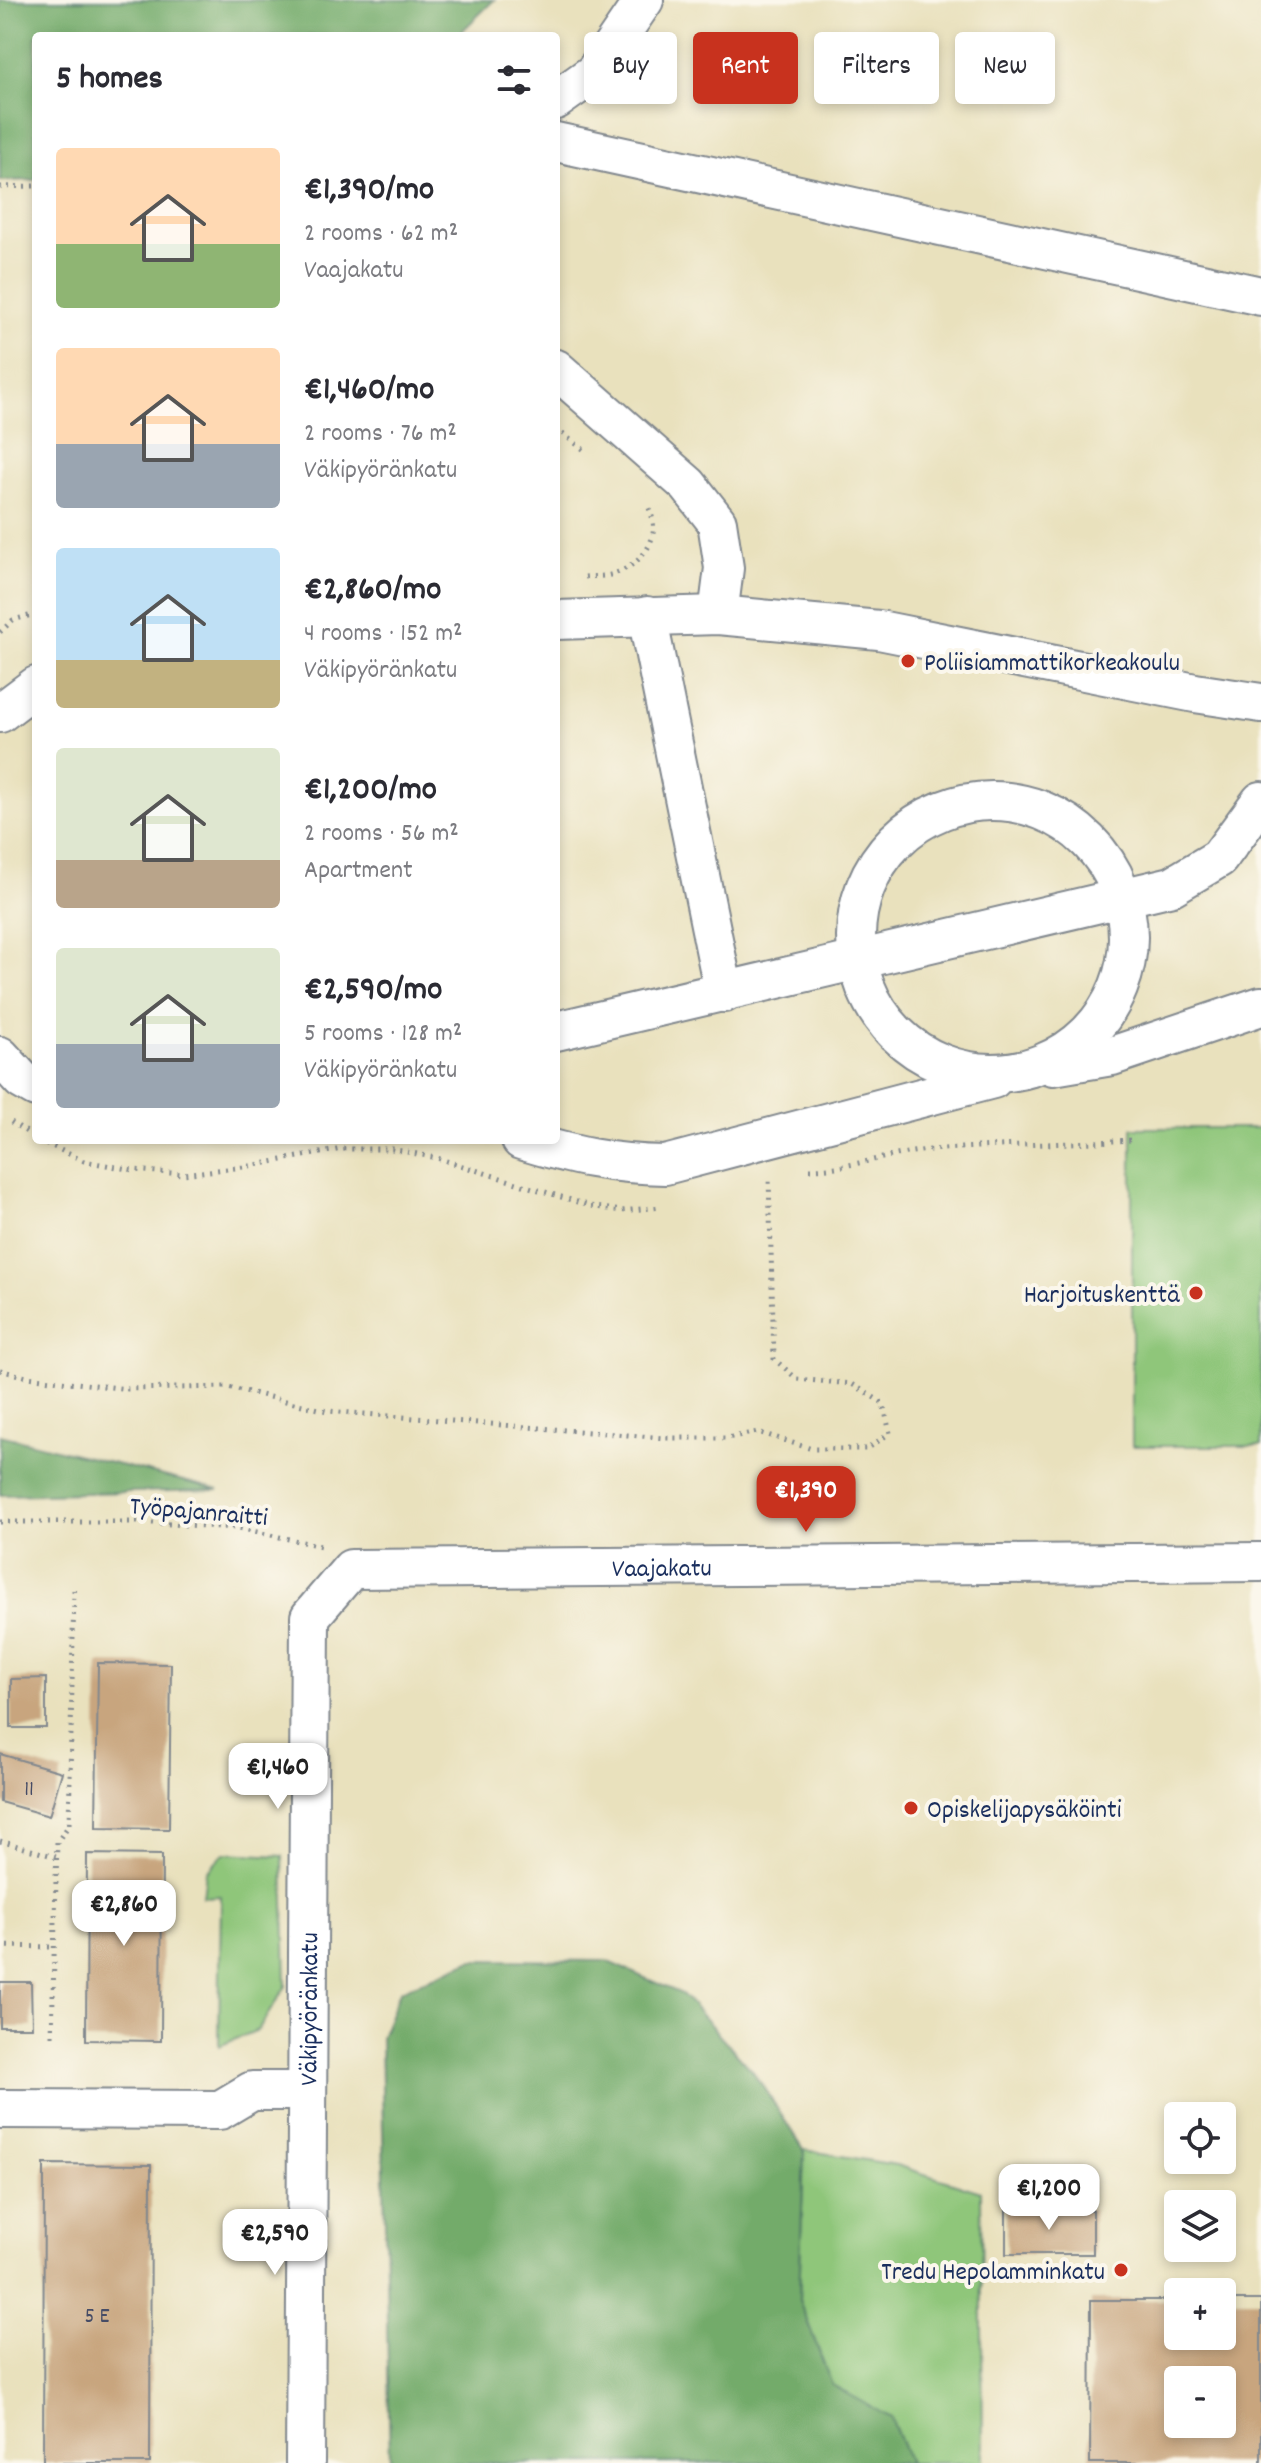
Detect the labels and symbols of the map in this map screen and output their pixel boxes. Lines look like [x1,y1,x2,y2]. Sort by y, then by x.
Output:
place label: Poliisiammattikorkeakoulu [924,646,1180,683]
marker: Poliisiammattikorkeakoulu [899,652,917,670]
place label: Harjoituskenttä [1024,1278,1180,1315]
marker: Harjoituskenttä [1187,1284,1205,1302]
pin: €1,390 [741,1466,871,1534]
street label: Työpajanraitti [128,1489,269,1538]
street label: Vaajakatu [612,1551,712,1589]
pin: €1,460 [213,1743,343,1811]
house number: 11 [24,1775,34,1806]
place label: Opiskelijapysäköinti [927,1793,1122,1830]
marker: Opiskelijapysäköinti [902,1799,920,1817]
pin: €2,860 [59,1880,189,1948]
street label: Väkipyöränkatu [292,1932,330,2086]
pin: €1,200 [984,2164,1114,2232]
pin: €2,590 [210,2209,340,2277]
place label: Tredu Hepolamminkatu [881,2255,1105,2292]
marker: Tredu Hepolamminkatu [1112,2261,1130,2279]
house number: 5 E [84,2302,110,2333]

